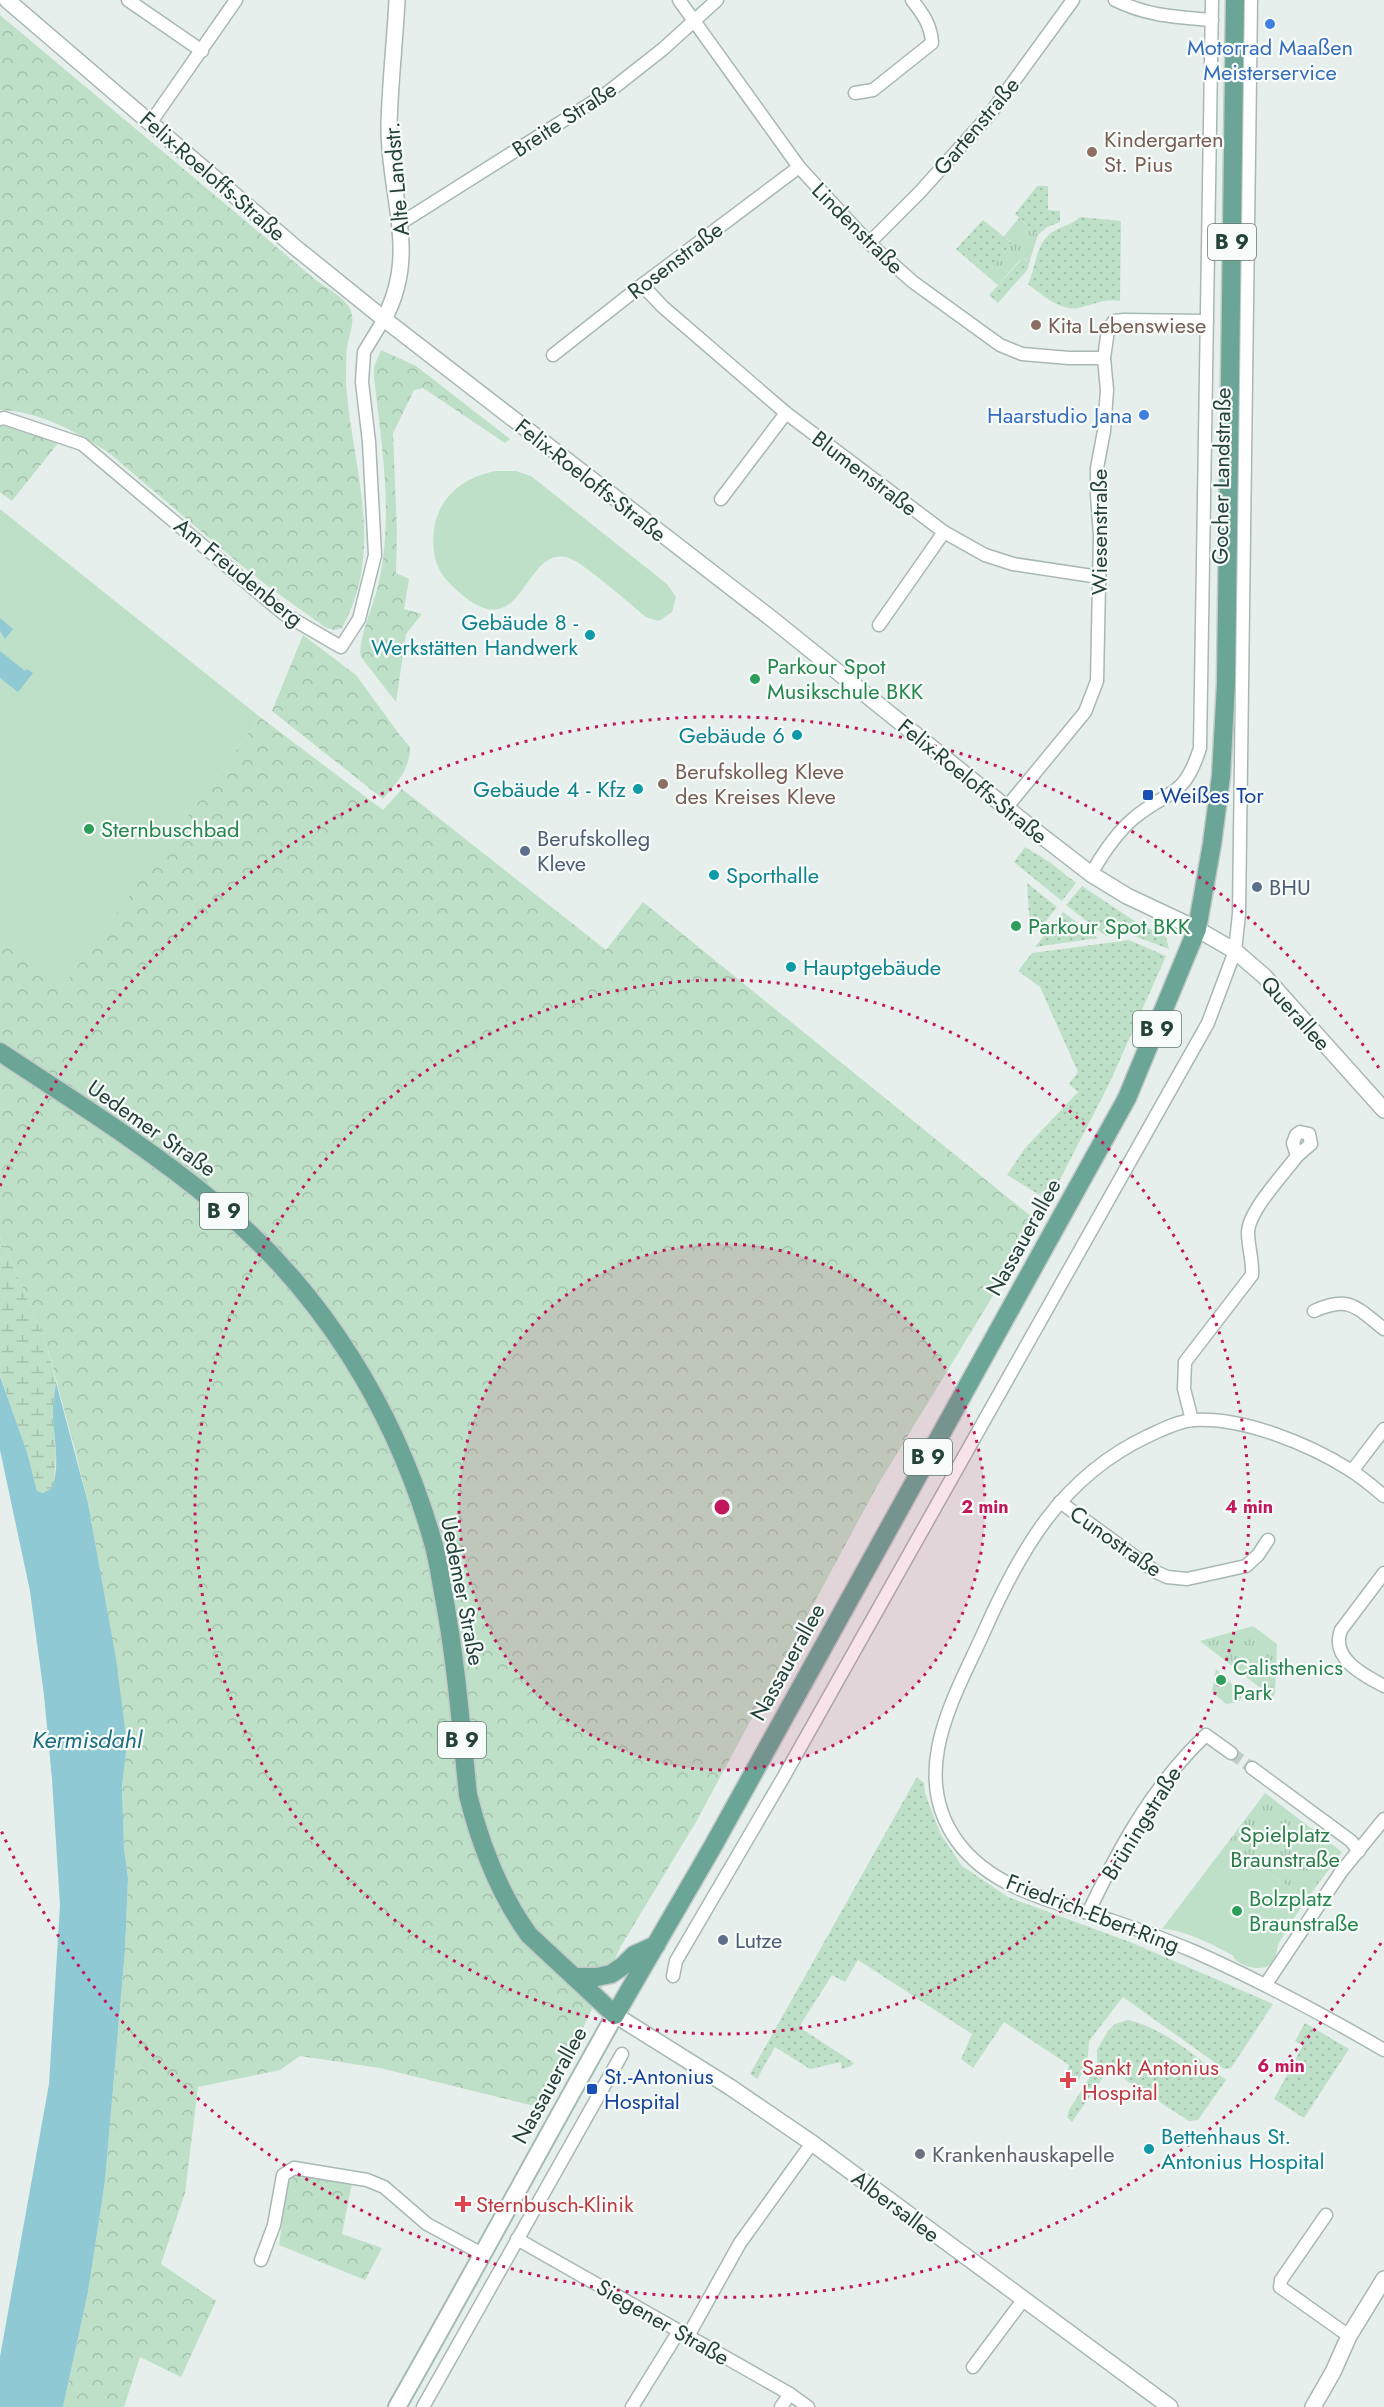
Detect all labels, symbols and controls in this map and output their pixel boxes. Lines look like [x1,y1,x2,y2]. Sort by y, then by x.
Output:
marker: Motorrad Maaßen Meisterservice [1263,17,1277,31]
place label: Motorrad Maaßen Meisterservice [1187,31,1353,88]
street label: Gartenstraße [925,70,1027,182]
street label: Breite Straße [505,73,623,165]
street label: Felix-Roeloffs-Straße [133,103,293,249]
street label: Alte Landstr. [375,121,417,237]
place label: Kindergarten St. Pius [1104,123,1224,180]
marker: Kindergarten St. Pius [1085,145,1099,159]
street label: Lindenstraße [805,175,911,281]
street label: Rosenstraße [621,213,729,307]
road number: B 9 [1208,224,1256,260]
place label: Kita Lebenswiese [1048,309,1206,341]
marker: Kita Lebenswiese [1029,318,1043,332]
street label: Gocher Landstraße [1203,387,1239,565]
place label: Haarstudio Jana [987,399,1132,431]
marker: Haarstudio Jana [1137,408,1151,422]
street label: Felix-Roeloffs-Straße [509,411,673,549]
street label: Blumenstraße [805,423,925,523]
street label: Wiesenstraße [1083,469,1115,595]
street label: Am Freudenberg [168,510,310,634]
place label: Gebäude 8 - Werkstätten Handwerk [371,606,578,663]
marker: Gebäude 8 - Werkstätten Handwerk [583,628,597,642]
place label: Parkour Spot Musikschule BKK [767,650,924,707]
marker: Parkour Spot Musikschule BKK [748,672,762,686]
street label: Felix-Roeloffs-Straße [891,711,1055,851]
place label: Gebäude 6 [679,719,785,751]
marker: Gebäude 6 [790,728,804,742]
place label: Berufskolleg Kleve des Kreises Kleve [675,755,844,812]
place label: Gebäude 4 - Kfz [473,773,626,805]
marker: Berufskolleg Kleve des Kreises Kleve [656,777,670,791]
place label: Weißes Tor [1160,779,1264,811]
marker: Gebäude 4 - Kfz [631,782,645,796]
marker: Weißes Tor [1141,788,1155,802]
place label: Sternbuschbad [101,813,239,845]
marker: Sternbuschbad [82,822,96,836]
place label: Berufskolleg Kleve [537,822,650,879]
marker: Berufskolleg Kleve [518,844,532,858]
place label: Sporthalle [726,859,819,891]
marker: Sporthalle [707,868,721,882]
place label: BHU [1269,871,1311,903]
marker: BHU [1250,880,1264,894]
place label: Parkour Spot BKK [1028,910,1191,942]
marker: Parkour Spot BKK [1009,919,1023,933]
place label: Hauptgebäude [803,951,941,983]
marker: Hauptgebäude [784,960,798,974]
street label: Querallee [1254,968,1338,1058]
road number: B 9 [1133,1011,1181,1047]
street label: Uedemer Straße [81,1072,223,1184]
street label: Nassauerallee [978,1173,1068,1301]
road number: B 9 [200,1193,248,1229]
road number: B 9 [904,1439,952,1475]
text: 2 min [961,1494,1009,1520]
text: 4 min [1225,1494,1273,1520]
centre of rings [712,1497,732,1517]
street label: Cunostraße [1063,1497,1169,1585]
street label: Uedemer Straße [433,1514,493,1668]
street label: Nassauerallee [742,1598,832,1726]
place label: Calisthenics Park [1233,1651,1343,1708]
marker: Calisthenics Park [1214,1673,1228,1687]
water label: Kermisdahl [32,1722,144,1757]
road number: B 9 [438,1722,486,1758]
street label: Brüningstraße [1093,1760,1189,1886]
park label: Spielplatz Braunstraße [1230,1818,1340,1875]
street label: Friedrich-Ebert-Ring [1002,1865,1184,1961]
place label: Bolzplatz Braunstraße [1249,1882,1359,1939]
marker: Bolzplatz Braunstraße [1230,1904,1244,1918]
place label: Lutze [735,1924,782,1956]
marker: Lutze [716,1933,730,1947]
street label: Nassauerallee [504,2021,594,2149]
place label: Sankt Antonius Hospital [1082,2051,1219,2108]
text: 6 min [1257,2053,1305,2079]
place label: St.-Antonius Hospital [604,2060,714,2117]
marker: Sankt Antonius Hospital [1059,2071,1077,2089]
marker: St.-Antonius Hospital [585,2082,599,2096]
place label: Bettenhaus St. Antonius Hospital [1161,2120,1324,2177]
place label: Krankenhauskapelle [932,2138,1114,2170]
marker: Bettenhaus St. Antonius Hospital [1142,2142,1156,2156]
marker: Krankenhauskapelle [913,2147,927,2161]
street label: Albersallee [845,2162,947,2250]
place label: Sternbusch-Klinik [476,2188,634,2220]
marker: Sternbusch-Klinik [454,2195,472,2213]
street label: Siegener Straße [590,2271,736,2373]

